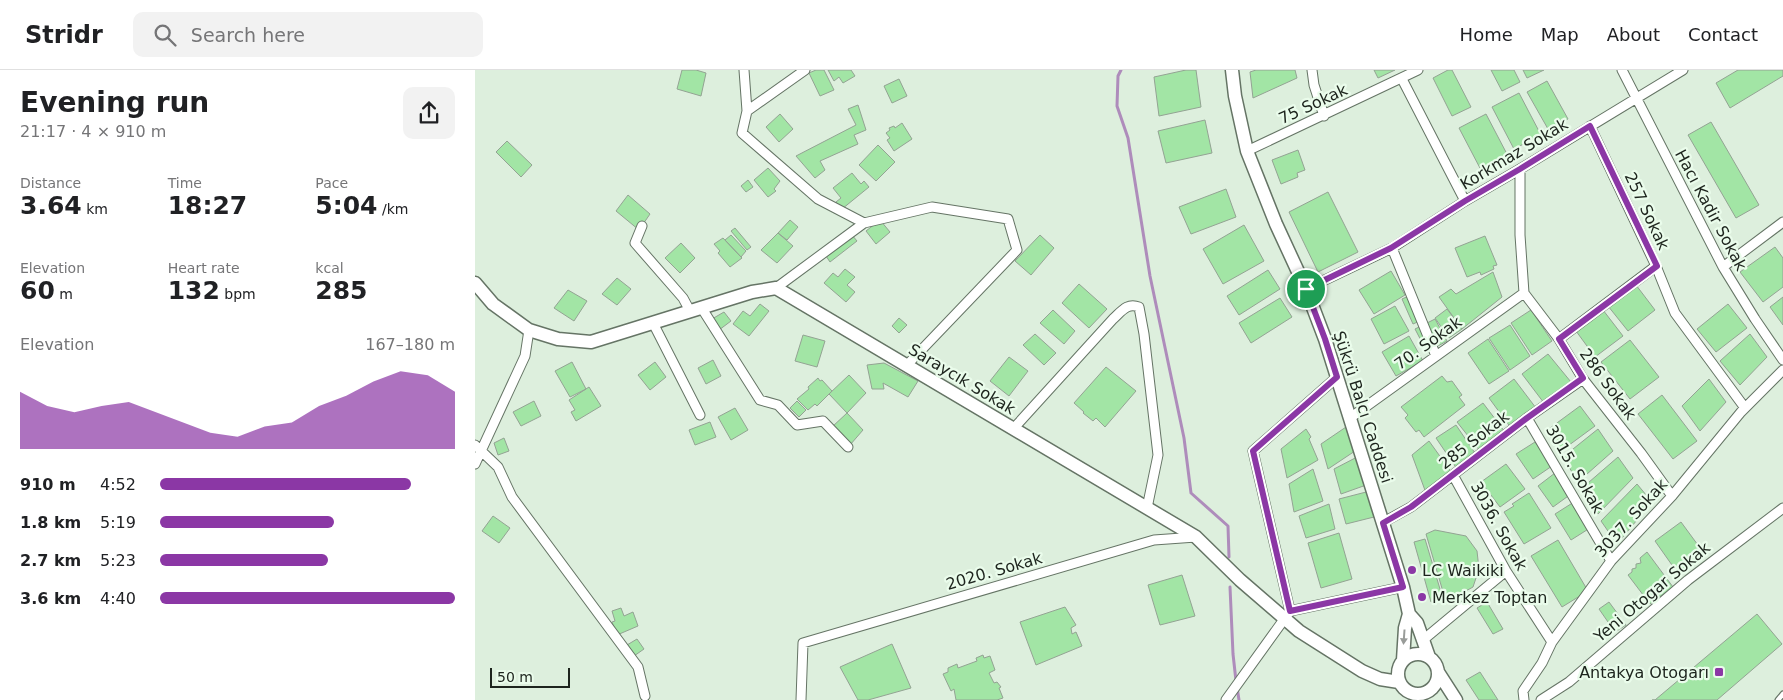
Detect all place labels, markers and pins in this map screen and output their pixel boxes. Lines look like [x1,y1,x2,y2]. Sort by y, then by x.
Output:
pin [1285,268,1327,310]
place label: LC Waikiki [1422,561,1504,580]
marker: LC Waikiki [1406,564,1418,576]
place label: Merkez Toptan [1432,588,1547,607]
marker: Merkez Toptan [1416,591,1428,603]
place label: Antakya Otogarı [1579,663,1709,682]
marker: Antakya Otogarı [1713,666,1725,678]

